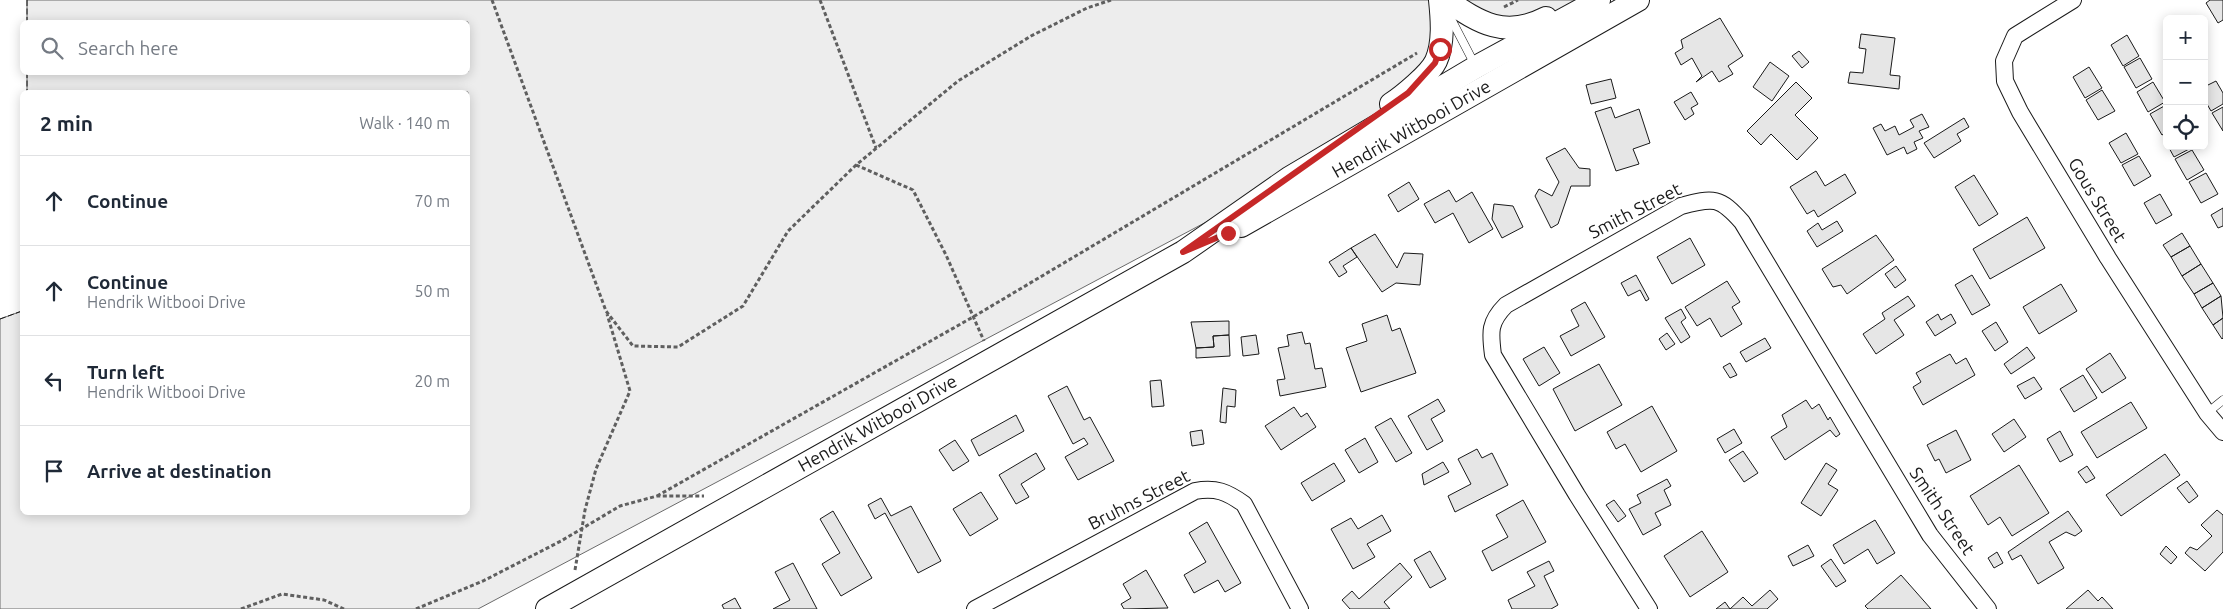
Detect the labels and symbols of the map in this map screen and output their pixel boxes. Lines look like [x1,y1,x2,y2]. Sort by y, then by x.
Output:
route start [1429,38,1452,61]
street label: Hendrik Witbooi Drive [1328,75,1494,181]
street label: Gous Street [2065,154,2131,245]
street label: Smith Street [1585,178,1684,242]
route end [1217,222,1240,245]
street label: Hendrik Witbooi Drive [794,370,960,475]
street label: Smith Street [1906,463,1979,558]
street label: Bruhns Street [1084,465,1193,533]

